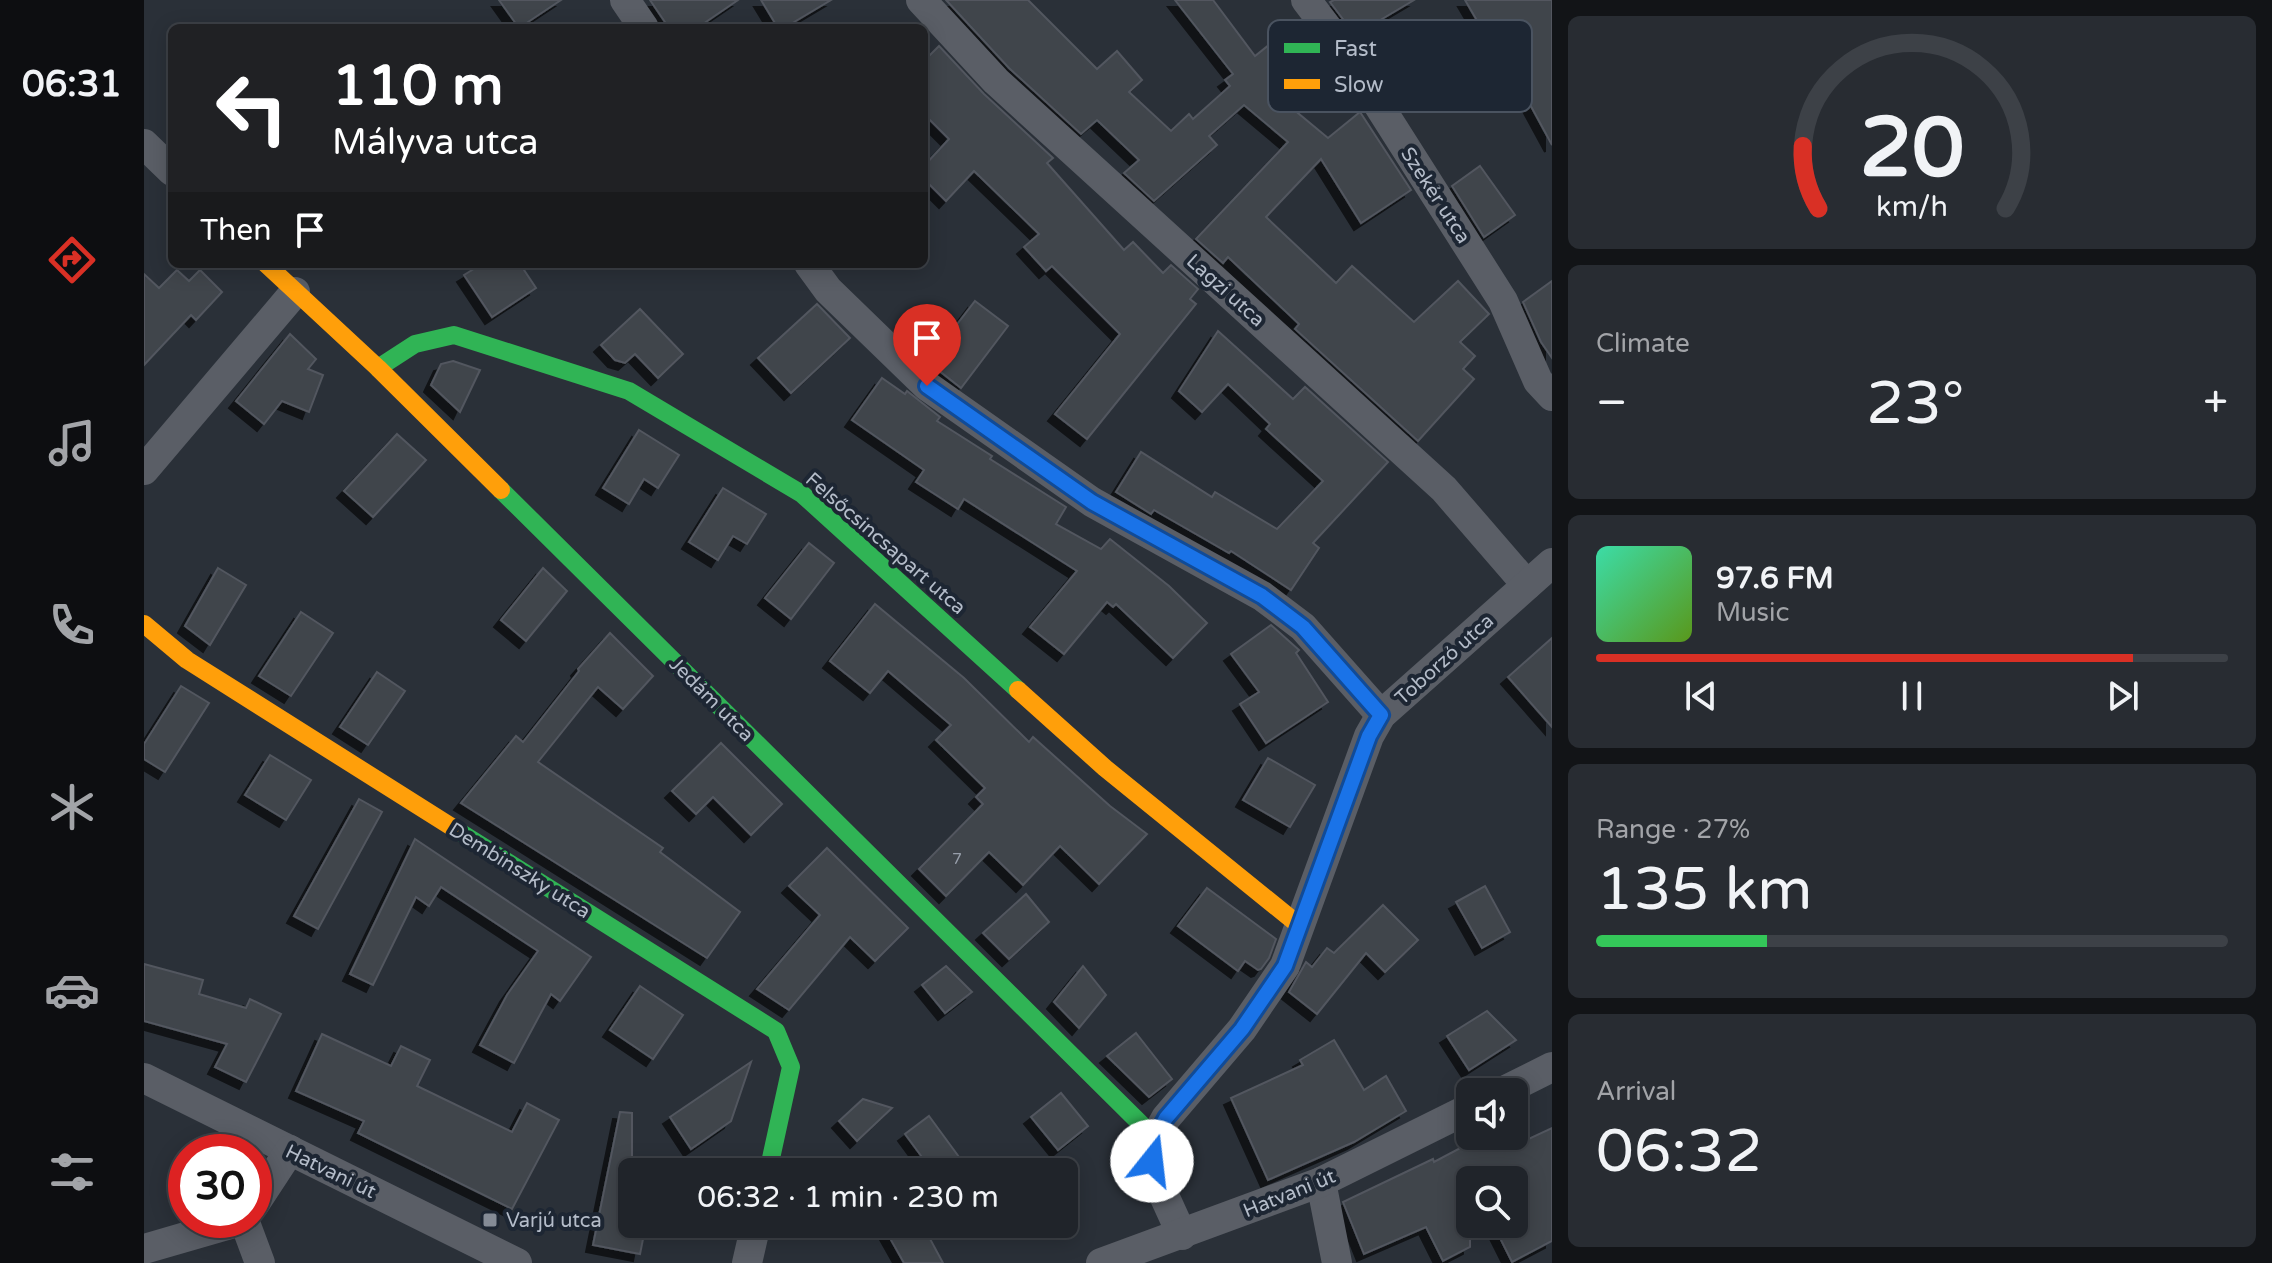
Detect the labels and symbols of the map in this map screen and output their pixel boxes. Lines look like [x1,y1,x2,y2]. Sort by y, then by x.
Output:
legend [1268,20,1532,112]
text: Fast [1334,36,1377,62]
text: Slow [1334,72,1384,98]
street label: Szekér utca [1395,143,1475,248]
street label: Lagzi utca [1181,249,1269,332]
pin [893,304,961,386]
street label: Felsőcsincsapart utca [800,468,970,620]
street label: Toborzó utca [1390,609,1499,710]
street label: Jedám utca [664,652,759,747]
street label: Dembinszky utca [444,818,595,924]
house number: 7 [952,849,962,869]
position arrow [1110,1119,1194,1203]
speed limit sign: 30 [168,1134,272,1238]
street label: Hatvani út [281,1140,380,1204]
street label: Hatvani út [1240,1164,1339,1223]
place label: Varjú utca [506,1209,602,1233]
marker: Varjú utca [481,1211,499,1229]

